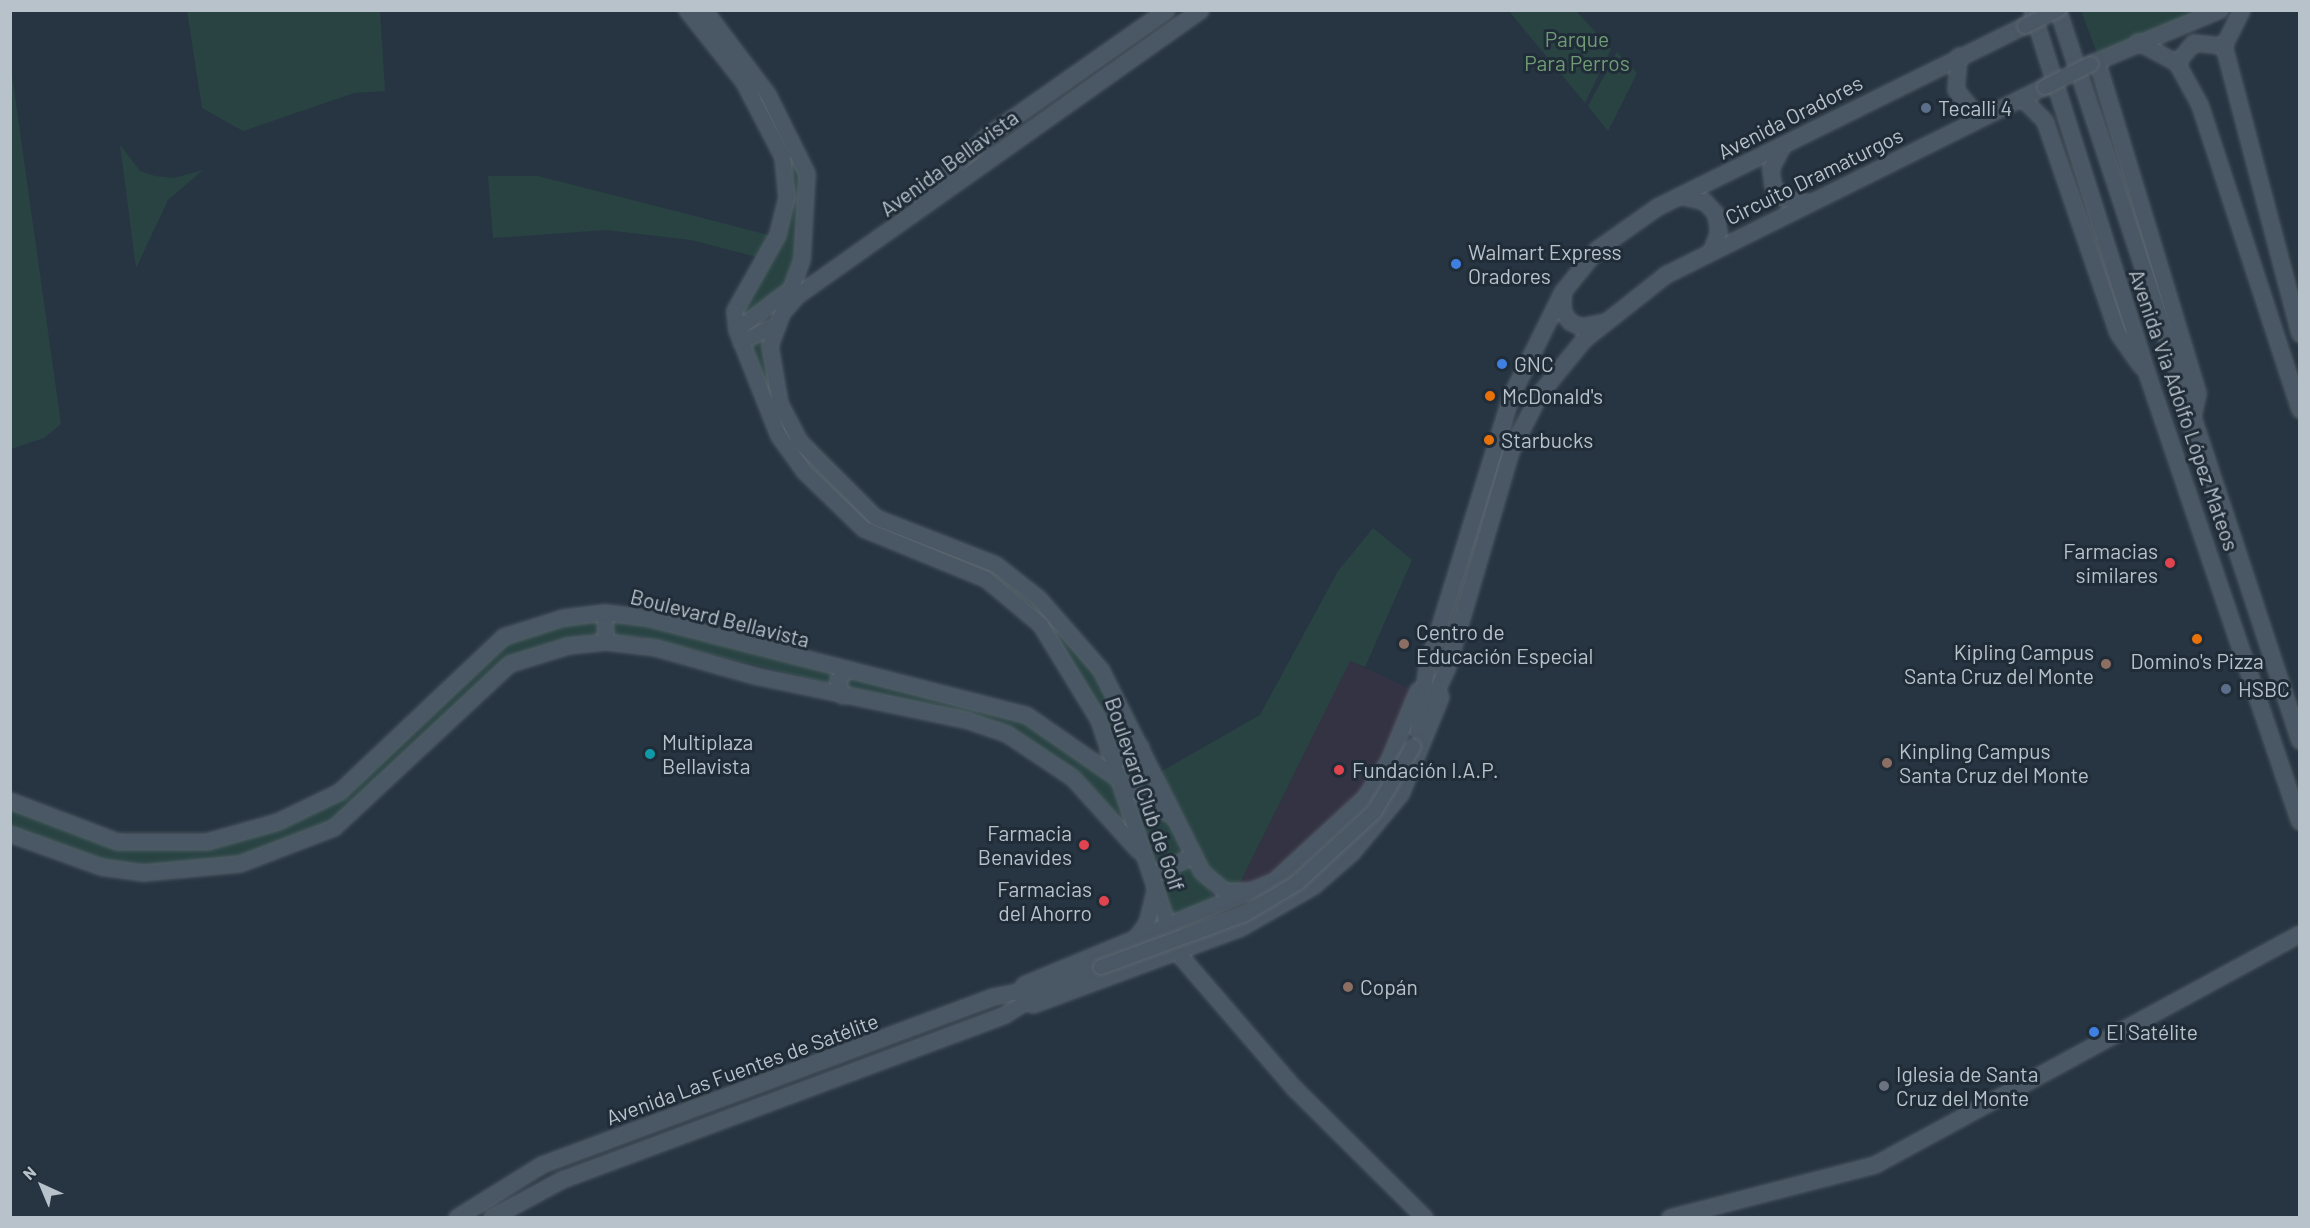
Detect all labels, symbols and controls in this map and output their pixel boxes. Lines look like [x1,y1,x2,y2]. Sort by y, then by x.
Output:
park label: Parque Para Perros [1524,26,1630,76]
street label: Avenida Oradores [1713,70,1867,164]
place label: Tecalli 4 [1938,95,2012,121]
marker: Tecalli 4 [1919,101,1933,115]
street label: Avenida Bellavista [875,104,1023,222]
street label: Circuito Dramaturgos [1721,122,1907,230]
place label: Walmart Express Oradores [1468,239,1622,289]
marker: Walmart Express Oradores [1449,257,1463,271]
street label: Avenida Via Adolfo López Mateos [2124,266,2244,554]
place label: GNC [1514,351,1554,377]
marker: GNC [1495,357,1509,371]
place label: McDonald's [1502,383,1603,409]
marker: McDonald's [1483,389,1497,403]
place label: Starbucks [1501,427,1593,453]
marker: Starbucks [1482,433,1496,447]
place label: Farmacias similares [2063,538,2158,588]
marker: Farmacias similares [2163,556,2177,570]
street label: Boulevard Bellavista [628,584,812,652]
place label: Centro de Educación Especial [1416,619,1593,669]
marker: Domino's Pizza [2190,632,2204,646]
marker: Centro de Educación Especial [1397,637,1411,651]
place label: Kipling Campus Santa Cruz del Monte [1904,639,2094,689]
place label: Domino's Pizza [2130,648,2264,674]
marker: Kipling Campus Santa Cruz del Monte [2099,657,2113,671]
place label: HSBC [2238,676,2290,702]
marker: HSBC [2219,682,2233,696]
street label: Boulevard Club de Golf [1100,694,1190,894]
place label: Multiplaza Bellavista [662,729,753,779]
place label: Kinpling Campus Santa Cruz del Monte [1899,738,2089,788]
marker: Multiplaza Bellavista [643,747,657,761]
marker: Kinpling Campus Santa Cruz del Monte [1880,756,1894,770]
place label: Fundación I.A.P. [1352,757,1499,783]
marker: Fundación I.A.P. [1330,761,1348,779]
place label: Farmacia Benavides [978,820,1072,870]
marker: Farmacia Benavides [1077,838,1091,852]
place label: Farmacias del Ahorro [997,876,1092,926]
marker: Farmacias del Ahorro [1097,894,1111,908]
place label: Copán [1360,974,1418,1000]
marker: Copán [1341,980,1355,994]
street label: Avenida Las Fuentes de Satélite [602,1008,882,1130]
place label: El Satélite [2106,1019,2198,1045]
marker: El Satélite [2087,1025,2101,1039]
place label: Iglesia de Santa Cruz del Monte [1896,1061,2038,1111]
marker: Iglesia de Santa Cruz del Monte [1877,1079,1891,1093]
north arrow [12,1156,72,1216]
text: N [19,1162,40,1183]

